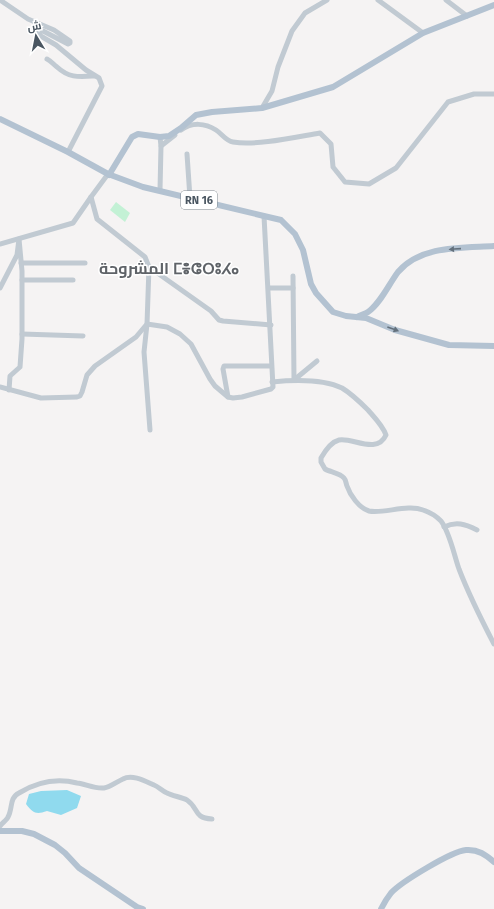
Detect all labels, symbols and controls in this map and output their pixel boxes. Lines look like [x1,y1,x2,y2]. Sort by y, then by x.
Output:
north arrow [16,16,56,56]
text: ش [26,19,42,34]
road number: RN 16 [181,191,217,209]
one-way arrow [449,245,461,252]
district label: المشروحة ⵎⴻⵛⵔⵓⵃⴰ [99,259,239,278]
one-way arrow [388,326,400,332]

